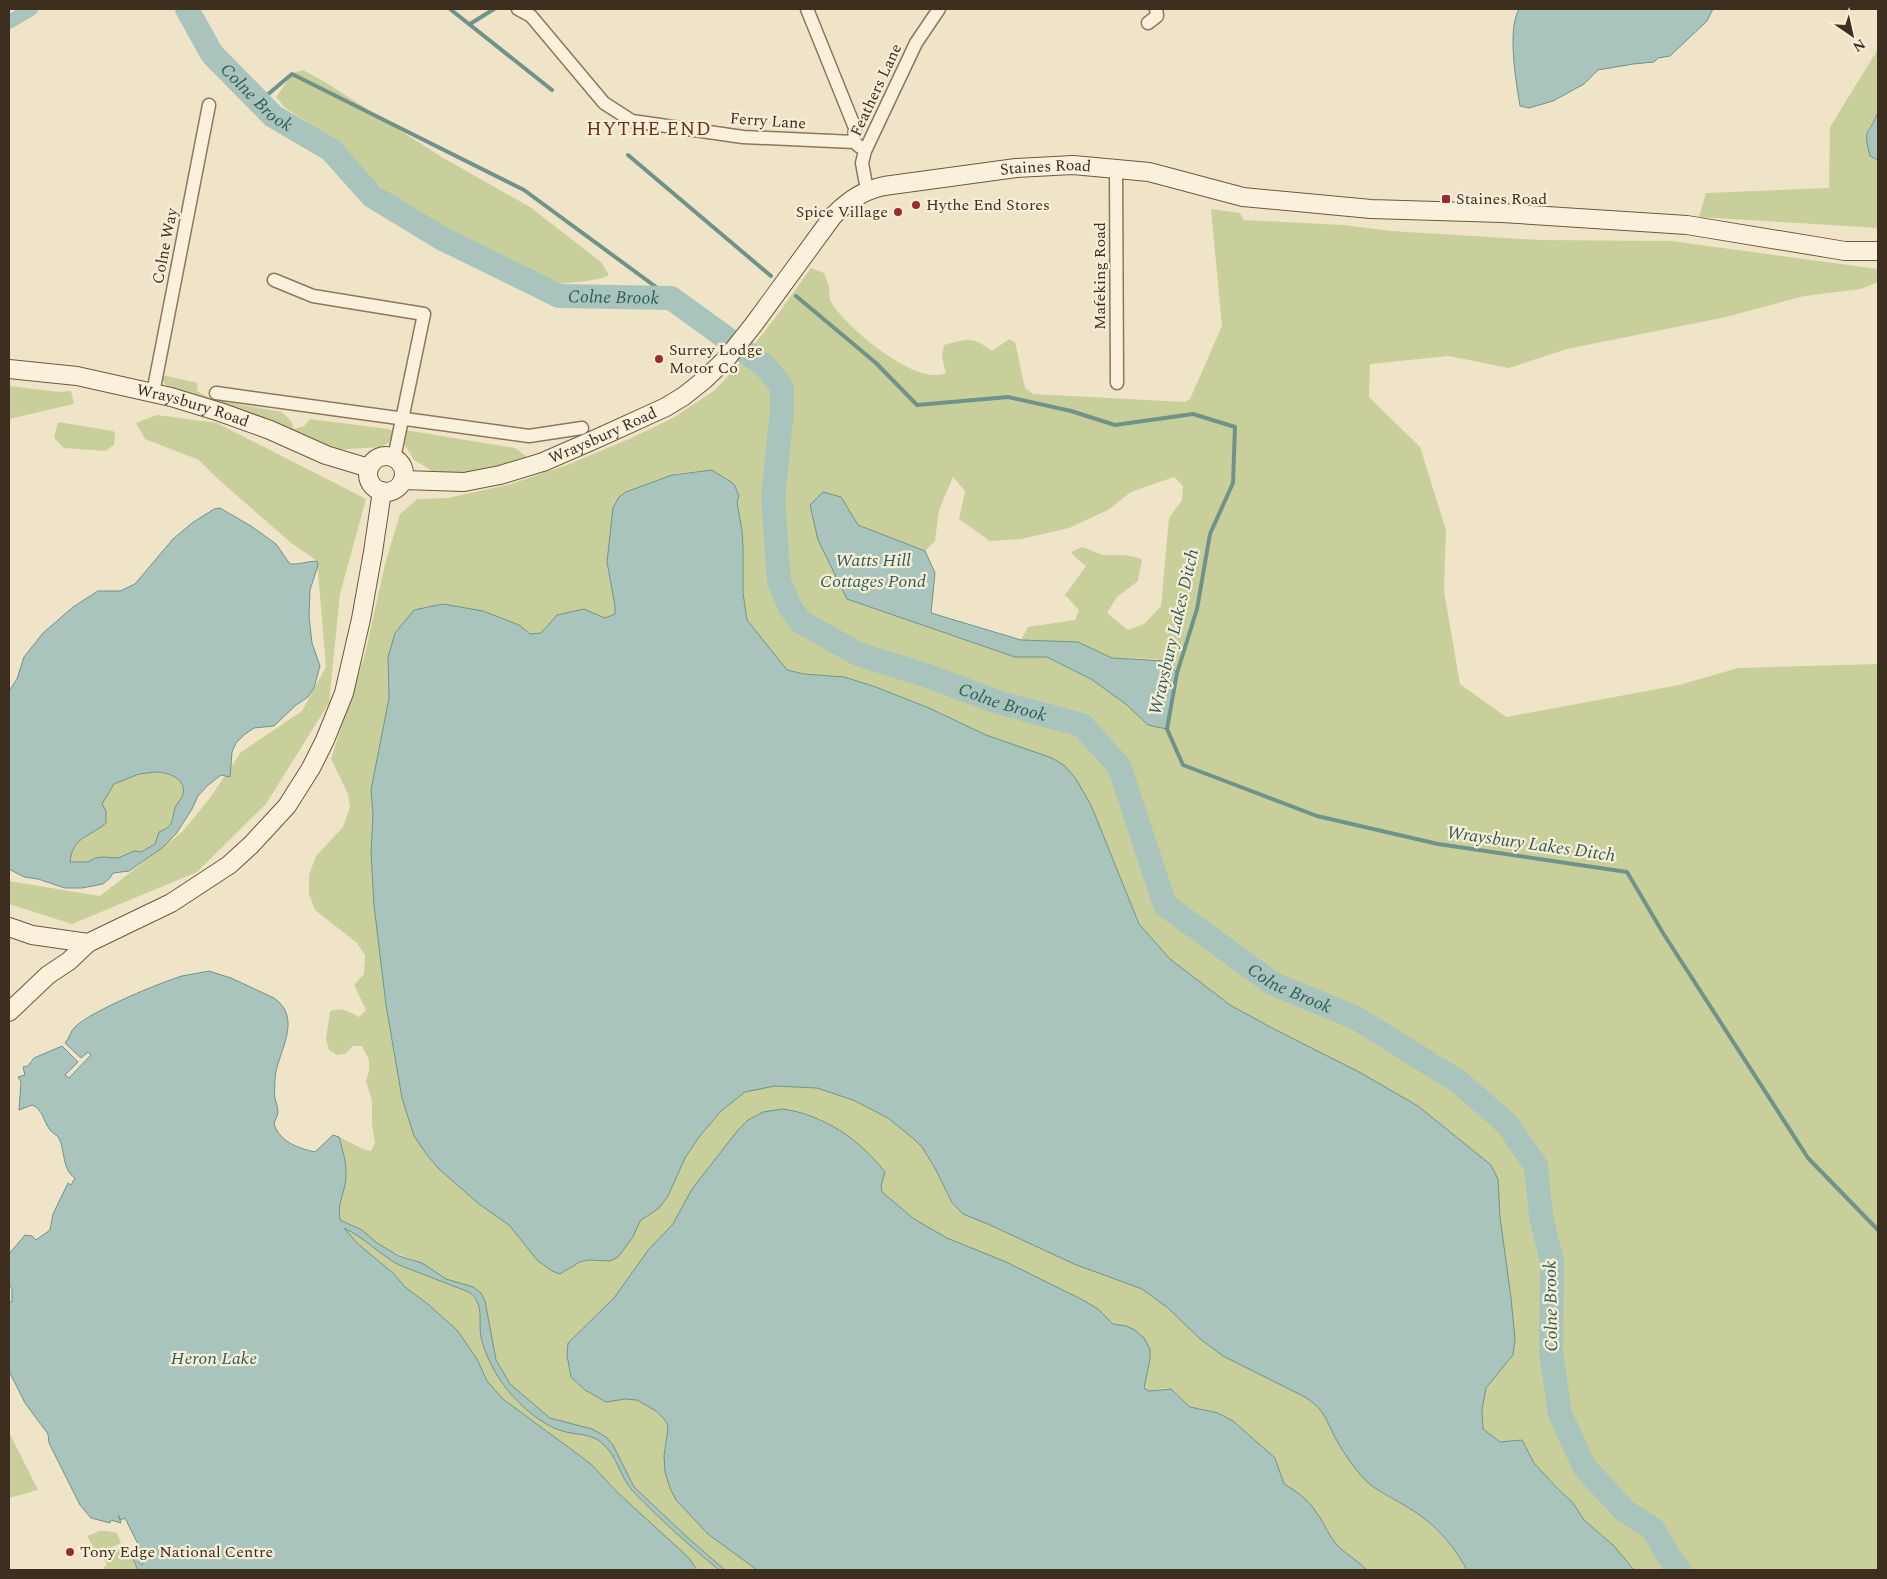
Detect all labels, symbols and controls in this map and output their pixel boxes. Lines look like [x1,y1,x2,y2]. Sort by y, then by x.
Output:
north arrow [1827,10,1877,60]
text: N [1848,33,1870,57]
street label: Feathers Lane [844,40,908,140]
water label: Colne Brook [214,57,299,139]
street label: Ferry Lane [729,106,807,136]
district label: HYTHE END [586,115,712,144]
street label: Staines Road [998,153,1092,182]
place label: Staines Road [1456,187,1547,211]
place label: Hythe End Stores [926,193,1050,217]
marker: Staines Road [1440,193,1452,205]
marker: Hythe End Stores [910,199,922,211]
place label: Spice Village [796,200,888,224]
street label: Colne Way [146,205,184,286]
marker: Spice Village [892,206,904,218]
street label: Mafeking Road [1088,222,1112,330]
water label: Colne Brook [568,283,660,311]
place label: Surrey Lodge Motor Co [669,338,763,380]
marker: Surrey Lodge Motor Co [653,353,665,365]
street label: Wraysbury Road [134,378,253,434]
street label: Wraysbury Road [545,401,661,470]
water label: Wraysbury Lakes Ditch [1142,546,1206,718]
water label: Watts Hill Cottages Pond [820,547,926,595]
water label: Colne Brook [955,675,1050,729]
water label: Wraysbury Lakes Ditch [1445,819,1617,869]
water label: Colne Brook [1242,956,1337,1020]
water label: Colne Brook [1537,1260,1565,1352]
water label: Heron Lake [171,1345,257,1372]
place label: Tony Edge National Centre [80,1540,273,1564]
marker: Tony Edge National Centre [64,1546,76,1558]

